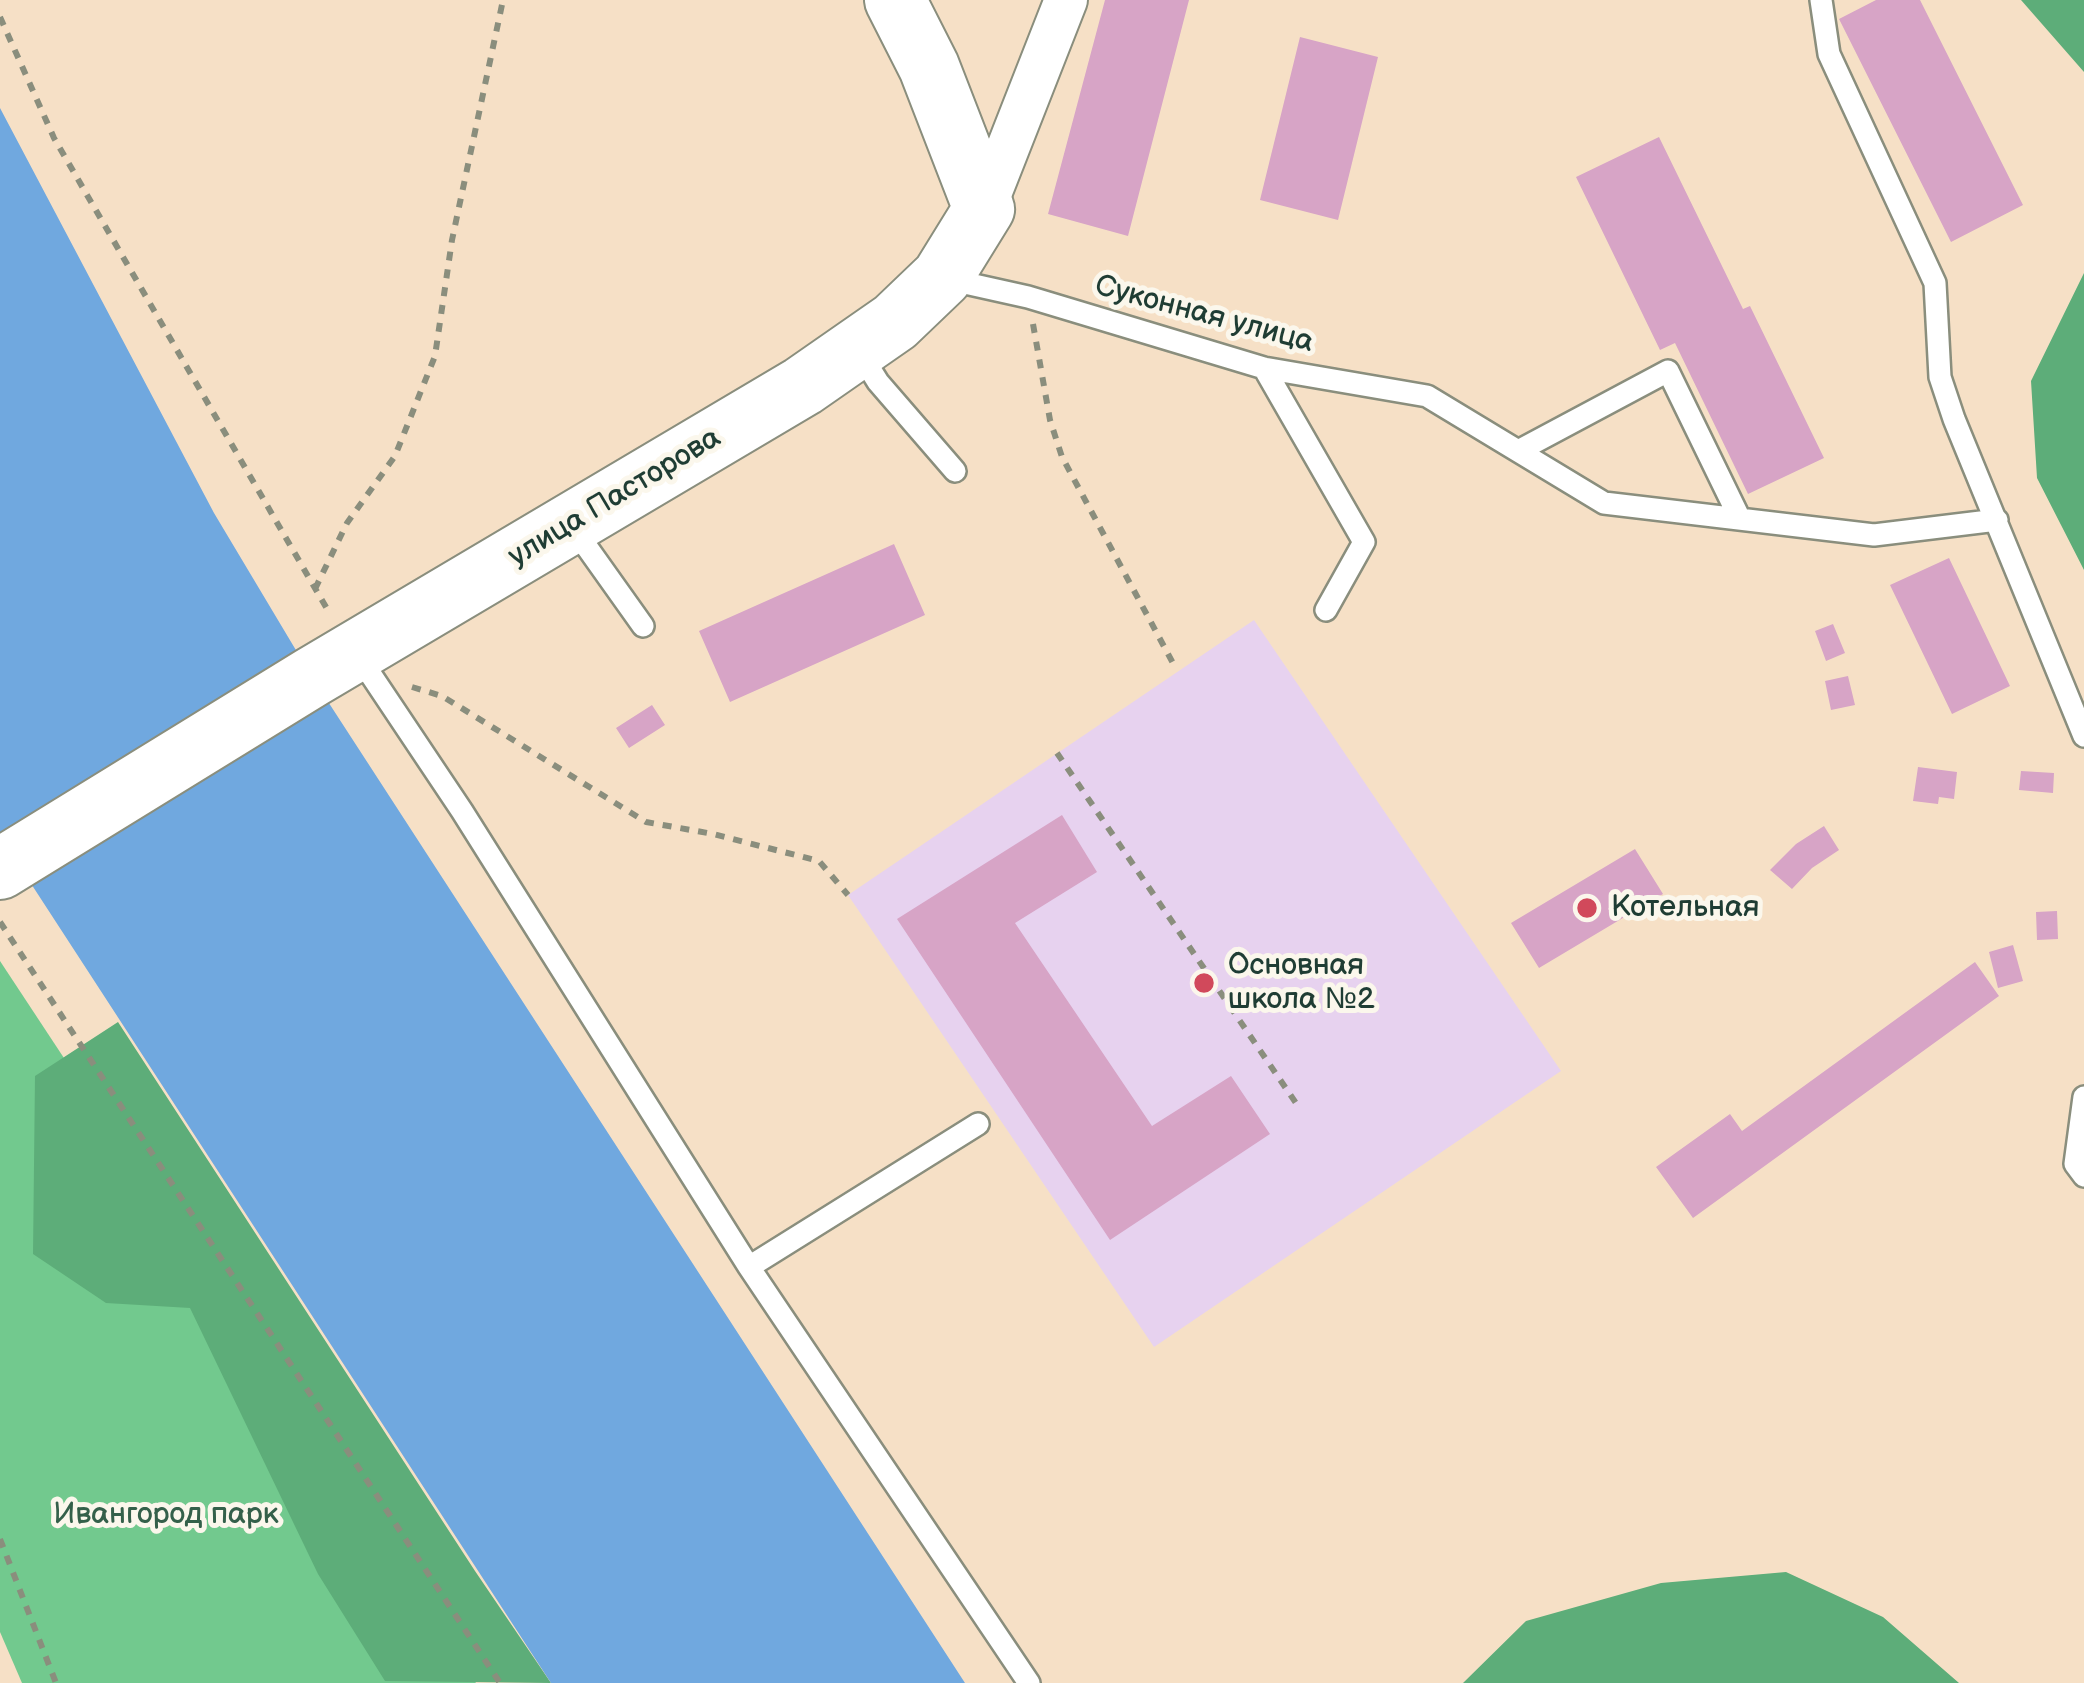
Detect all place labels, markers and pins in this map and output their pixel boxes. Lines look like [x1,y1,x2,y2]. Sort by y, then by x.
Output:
place label: Котельная [1611,890,1759,926]
marker: Котельная [1574,895,1600,921]
place label: Основная школа №2 [1228,948,1375,1018]
marker: Основная школа №2 [1191,970,1217,996]

